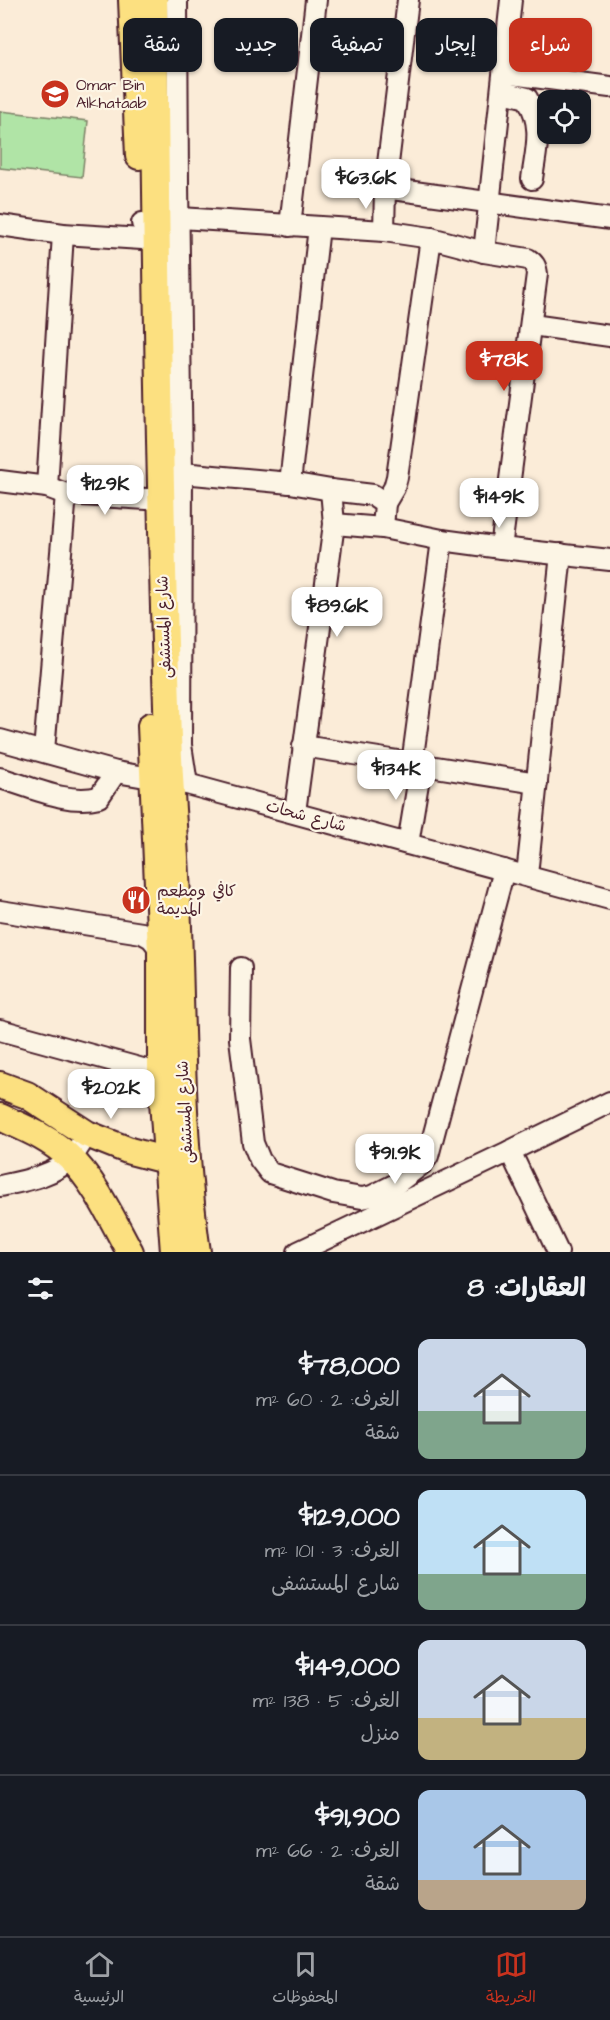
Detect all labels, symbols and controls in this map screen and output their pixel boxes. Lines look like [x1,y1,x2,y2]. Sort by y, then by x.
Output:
chip: شقة [123,18,202,72]
chip: جديد [214,18,298,72]
chip: تصفية [310,18,404,72]
chip: إيجار [416,18,497,72]
chip: شراء [509,18,592,72]
place label: Omar Bin Alkhataab [76,74,146,114]
school or university icon: Omar Bin Alkhataab [39,78,71,110]
map controls [537,90,591,144]
button: locate [537,90,591,144]
pin: $63.6K [317,159,415,210]
text: $63.6K [335,164,397,192]
pin: $78K [468,341,540,392]
text: $78K [480,346,528,374]
pin: $129K [63,465,147,516]
text: $129K [81,470,129,498]
pin: $149K [457,478,541,529]
text: $149K [474,483,524,511]
street label: شارع المستشفى [151,575,177,679]
pin: $89.6K [288,587,386,638]
text: $89.6K [306,592,368,620]
pin: $134K [354,750,438,801]
text: $134K [371,755,421,783]
street label: شارع شحات [263,795,349,837]
place label: كافي ومطعم المديمة [157,880,236,920]
restaurant icon: كافي ومطعم المديمة [120,884,152,916]
street label: شارع المستشفى [171,1060,199,1164]
pin: $202K [69,1069,153,1120]
text: $202K [82,1074,140,1102]
pin: $91.9K [346,1134,444,1185]
text: $91.9K [369,1139,421,1167]
text: العقارات: 8 [467,1270,586,1306]
icon: filters [24,1272,57,1305]
text: $78,000 [299,1348,400,1384]
icon: home [466,1363,538,1435]
text: الغرف: 2 · 60 m² [256,1386,400,1414]
text: شقة [365,1419,400,1447]
text: $129,000 [299,1499,400,1535]
icon: home [466,1514,538,1586]
text: الغرف: 3 · 101 m² [265,1537,400,1565]
text: شارع المستشفى [271,1570,400,1598]
text: $149,000 [296,1649,400,1685]
icon: home [466,1664,538,1736]
text: الغرف: 5 · 138 m² [253,1687,400,1715]
text: منزل [361,1720,400,1748]
text: $91,900 [315,1799,400,1835]
icon: home [466,1814,538,1886]
text: الغرف: 2 · 66 m² [256,1837,400,1865]
text: شقة [365,1870,400,1898]
tab: الرئيسية [74,1948,124,2011]
tab: المحفوظات [272,1948,338,2011]
tab: الخريطة [486,1948,536,2011]

